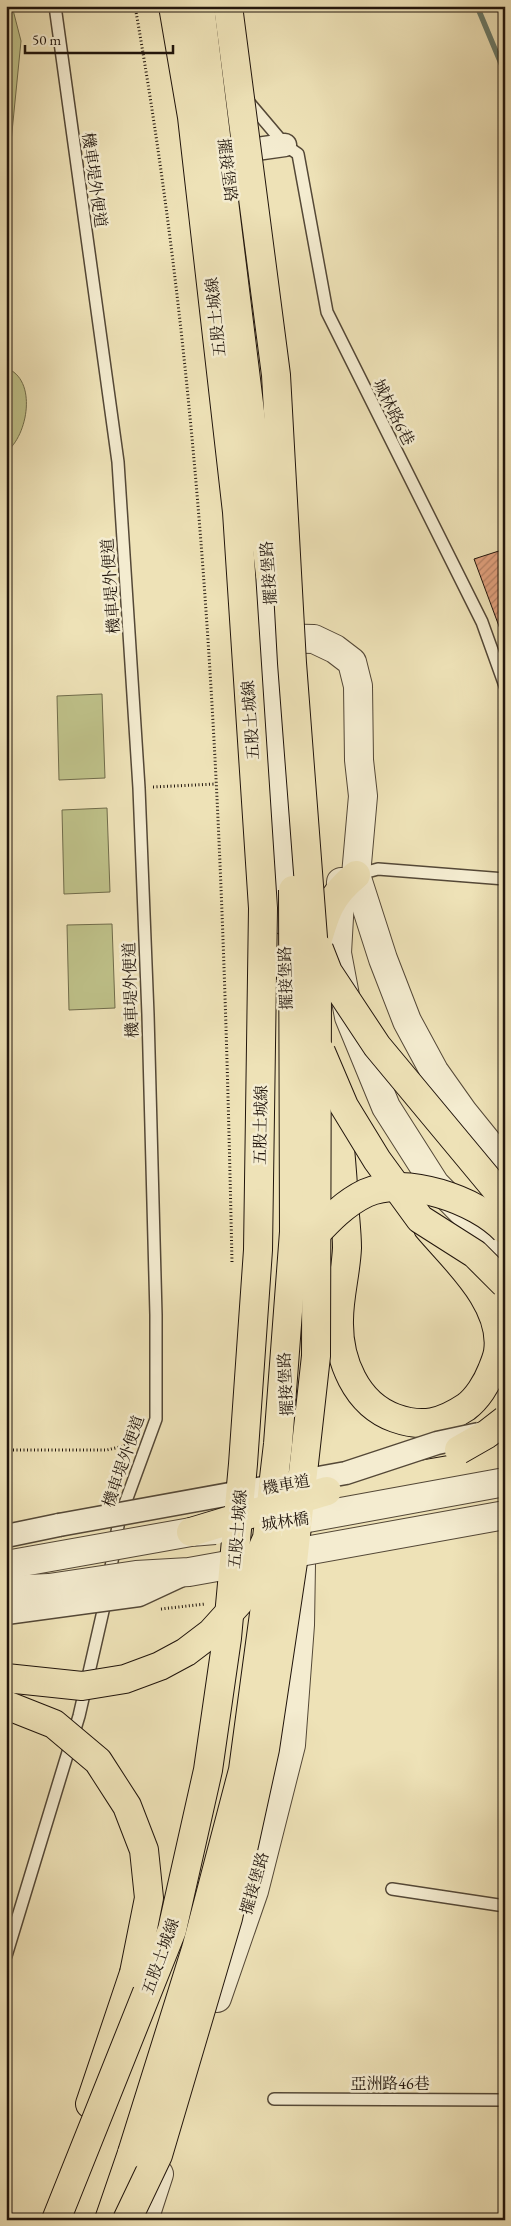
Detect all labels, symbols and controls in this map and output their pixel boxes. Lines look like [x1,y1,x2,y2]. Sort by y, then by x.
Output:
scale bar [25,22,172,54]
text: 50 m [32,30,61,49]
street label: 機車堤外便道 [77,131,112,229]
street label: 擺接堡路 [213,137,242,203]
street label: 五股土城線 [201,276,230,358]
street label: 城林路6巷 [368,376,419,449]
street label: 機車堤外便道 [97,537,124,635]
street label: 擺接堡路 [256,540,281,606]
street label: 五股土城線 [237,679,264,761]
street label: 機車堤外便道 [118,942,143,1038]
street label: 擺接堡路 [274,946,297,1010]
street label: 五股土城線 [249,1085,272,1165]
street label: 擺接堡路 [273,1351,298,1416]
street label: 機車堤外便道 [98,1412,149,1510]
street label: 機車道 [261,1470,312,1499]
street label: 五股土城線 [224,1488,251,1570]
street label: 城林橋 [260,1508,310,1535]
street label: 擺接堡路 [236,1849,273,1917]
street label: 五股土城線 [137,1915,184,1997]
street label: 亞洲路46巷 [350,2073,430,2094]

